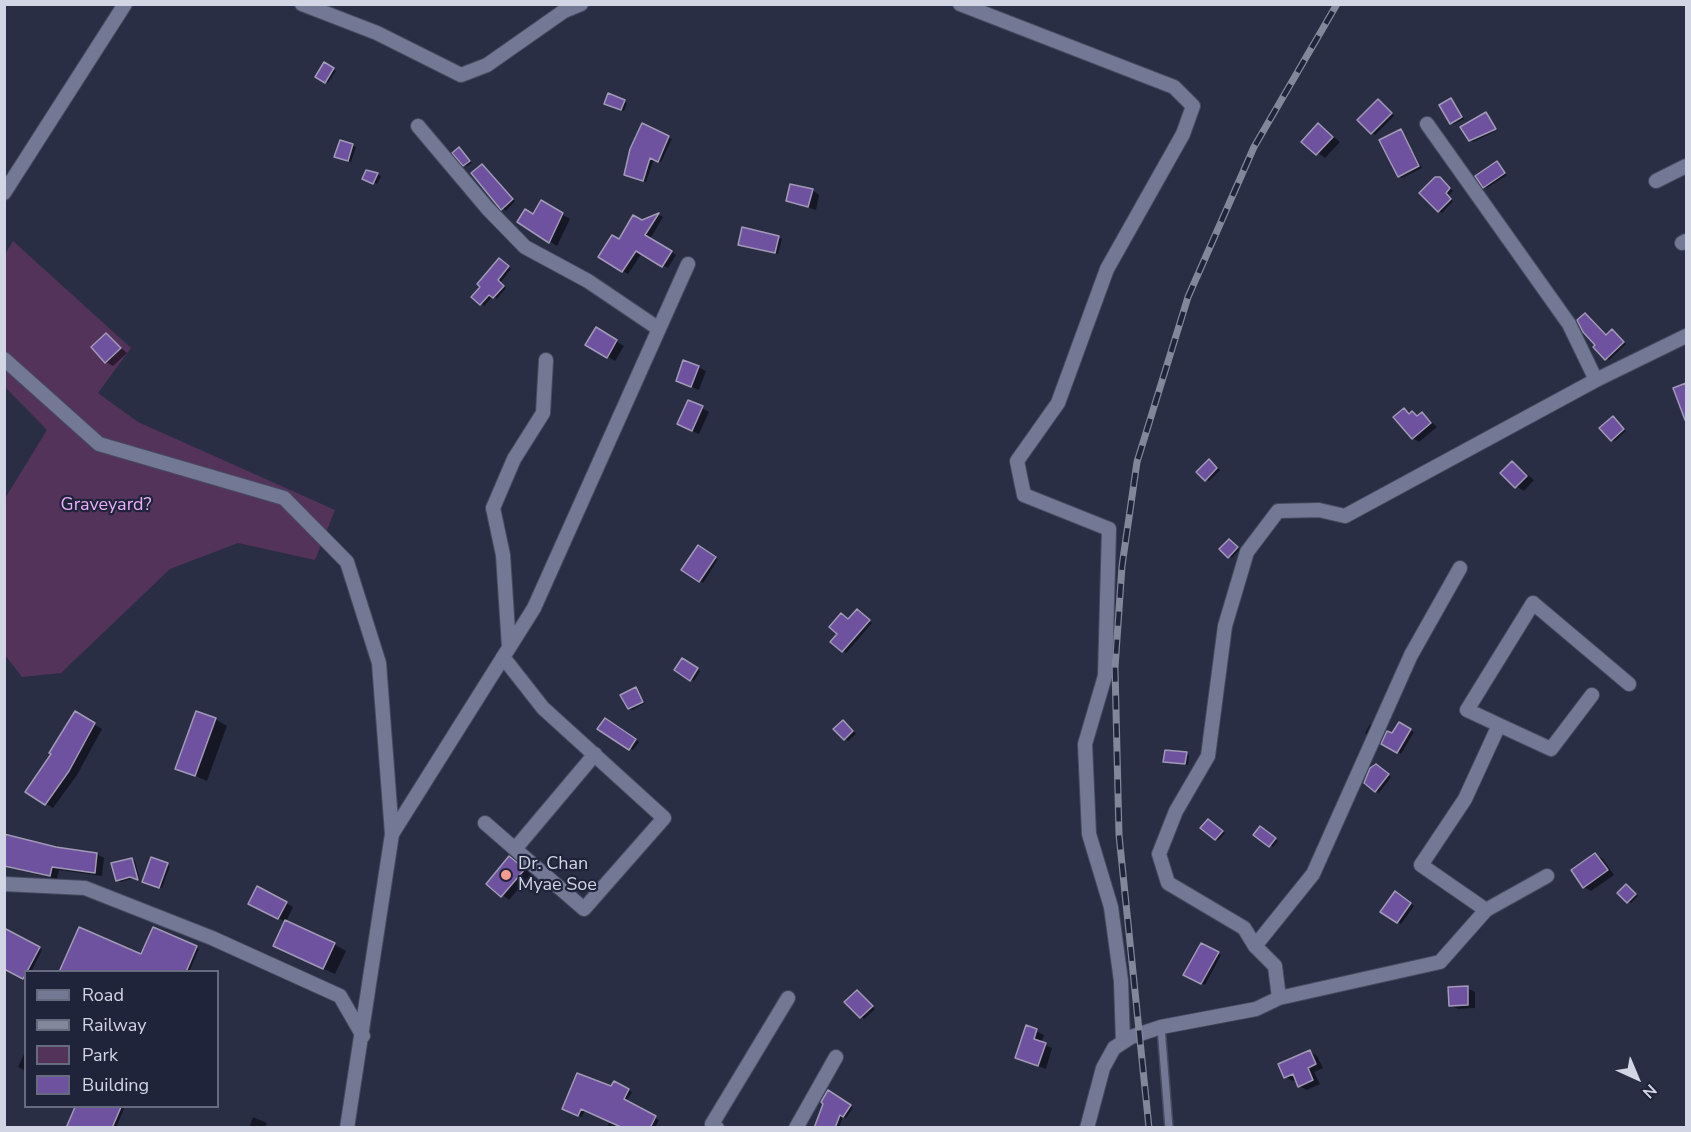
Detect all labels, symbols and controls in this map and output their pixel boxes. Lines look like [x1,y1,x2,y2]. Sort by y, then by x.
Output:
park label: Graveyard? [61,495,151,517]
place label: Dr. Chan Myae Soe [518,854,597,896]
marker: Dr. Chan Myae Soe [499,868,513,882]
legend [24,970,219,1108]
text: Road [82,983,124,1007]
text: Railway [82,1013,147,1037]
text: Park [82,1043,118,1067]
north arrow [1607,1048,1667,1108]
text: Building [82,1073,149,1097]
text: N [1638,1079,1661,1103]

